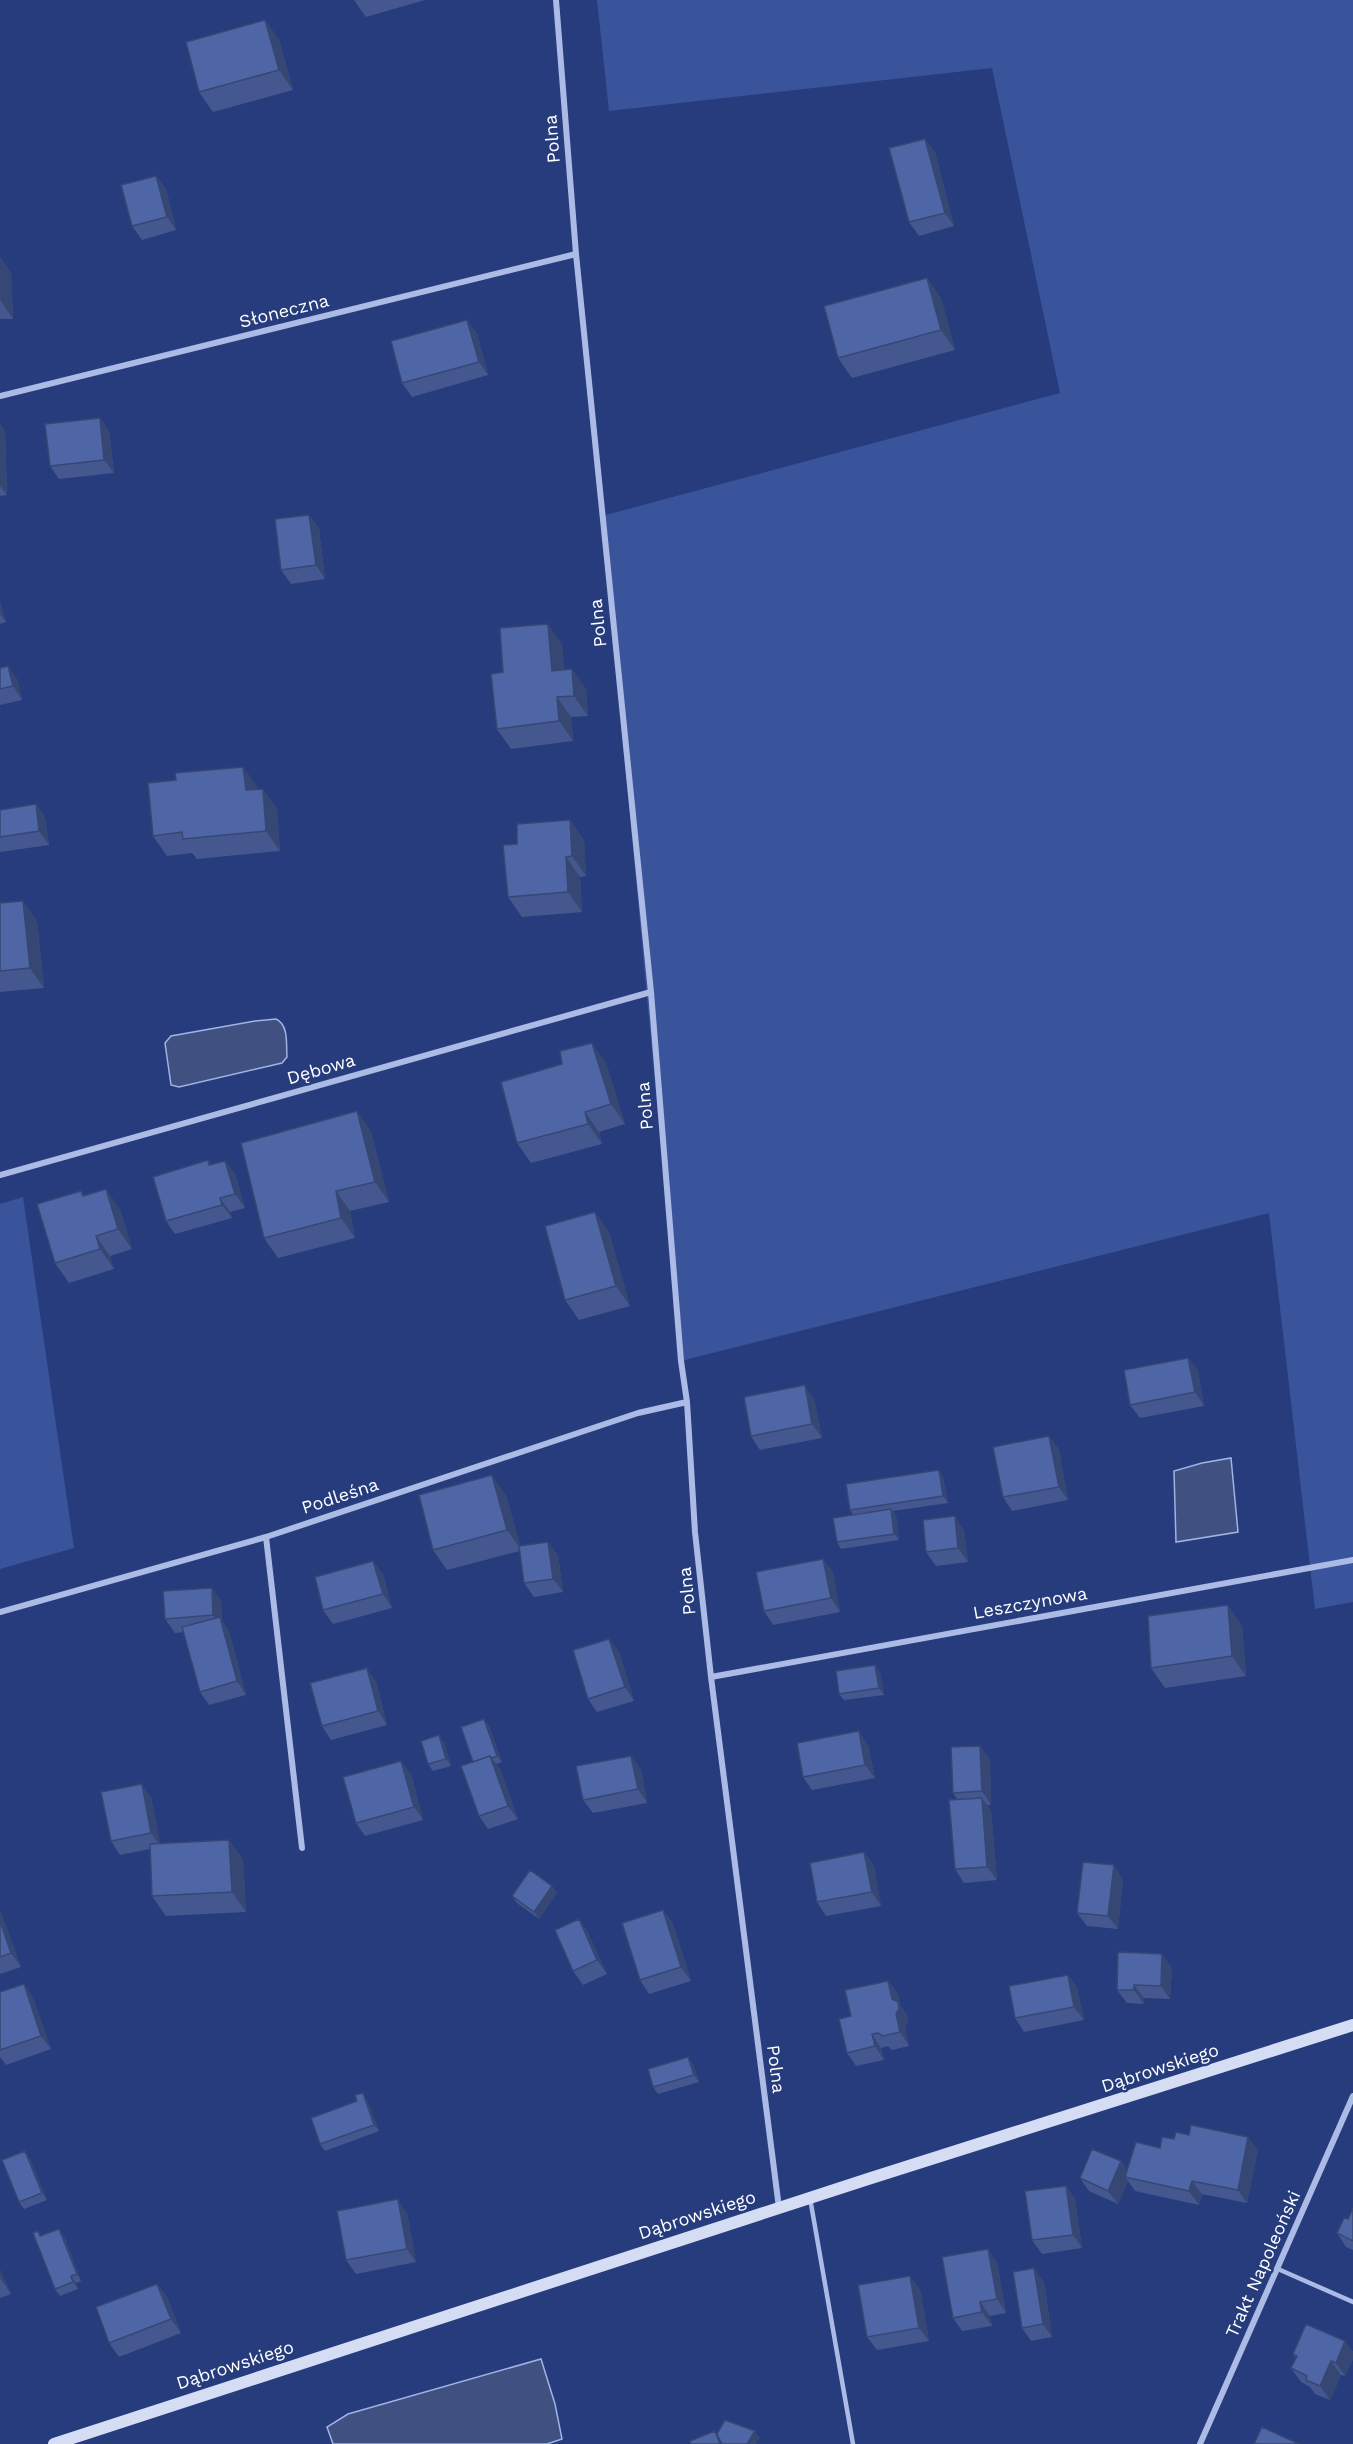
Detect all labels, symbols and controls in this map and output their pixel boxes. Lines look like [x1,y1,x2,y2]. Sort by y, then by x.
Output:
street label: Polna [539,114,564,164]
street label: Słoneczna [237,289,331,332]
street label: Polna [585,598,610,648]
street label: Dębowa [284,1049,357,1088]
street label: Polna [632,1081,657,1131]
street label: Podleśna [299,1473,381,1518]
street label: Polna [674,1566,699,1616]
street label: Leszczynowa [971,1582,1089,1623]
street label: Dąbrowskiego [1099,2039,1221,2096]
street label: Polna [763,2044,790,2094]
street label: Dąbrowskiego [636,2186,758,2243]
street label: Trakt Napoleoński [1221,2187,1304,2340]
street label: Dąbrowskiego [174,2336,296,2393]

